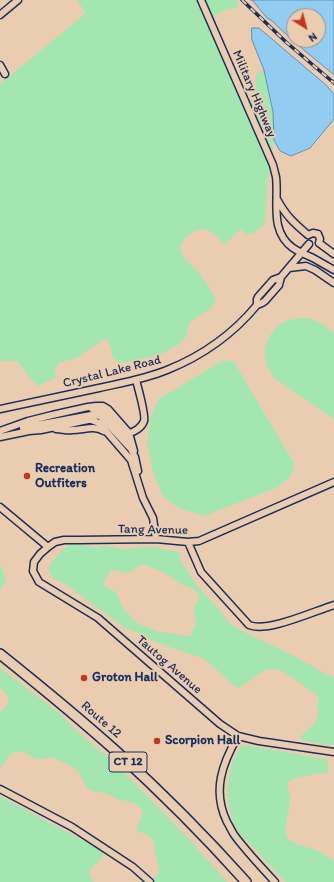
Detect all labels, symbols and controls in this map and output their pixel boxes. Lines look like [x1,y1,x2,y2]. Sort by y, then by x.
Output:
north arrow [286,8,326,48]
text: N [306,30,320,45]
street label: Military Highway [229,48,279,140]
street label: Crystal Lake Road [61,352,163,392]
place label: Recreation Outfiters [35,461,95,492]
marker: Recreation Outfiters [22,471,32,481]
street label: Tang Avenue [118,522,188,538]
street label: Tautog Avenue [133,632,205,698]
place label: Groton Hall [92,670,158,686]
marker: Groton Hall [79,673,89,683]
street label: Route 12 [78,698,124,742]
place label: Scorpion Hall [165,733,240,749]
marker: Scorpion Hall [152,736,162,746]
road number: CT 12 [109,752,147,772]

